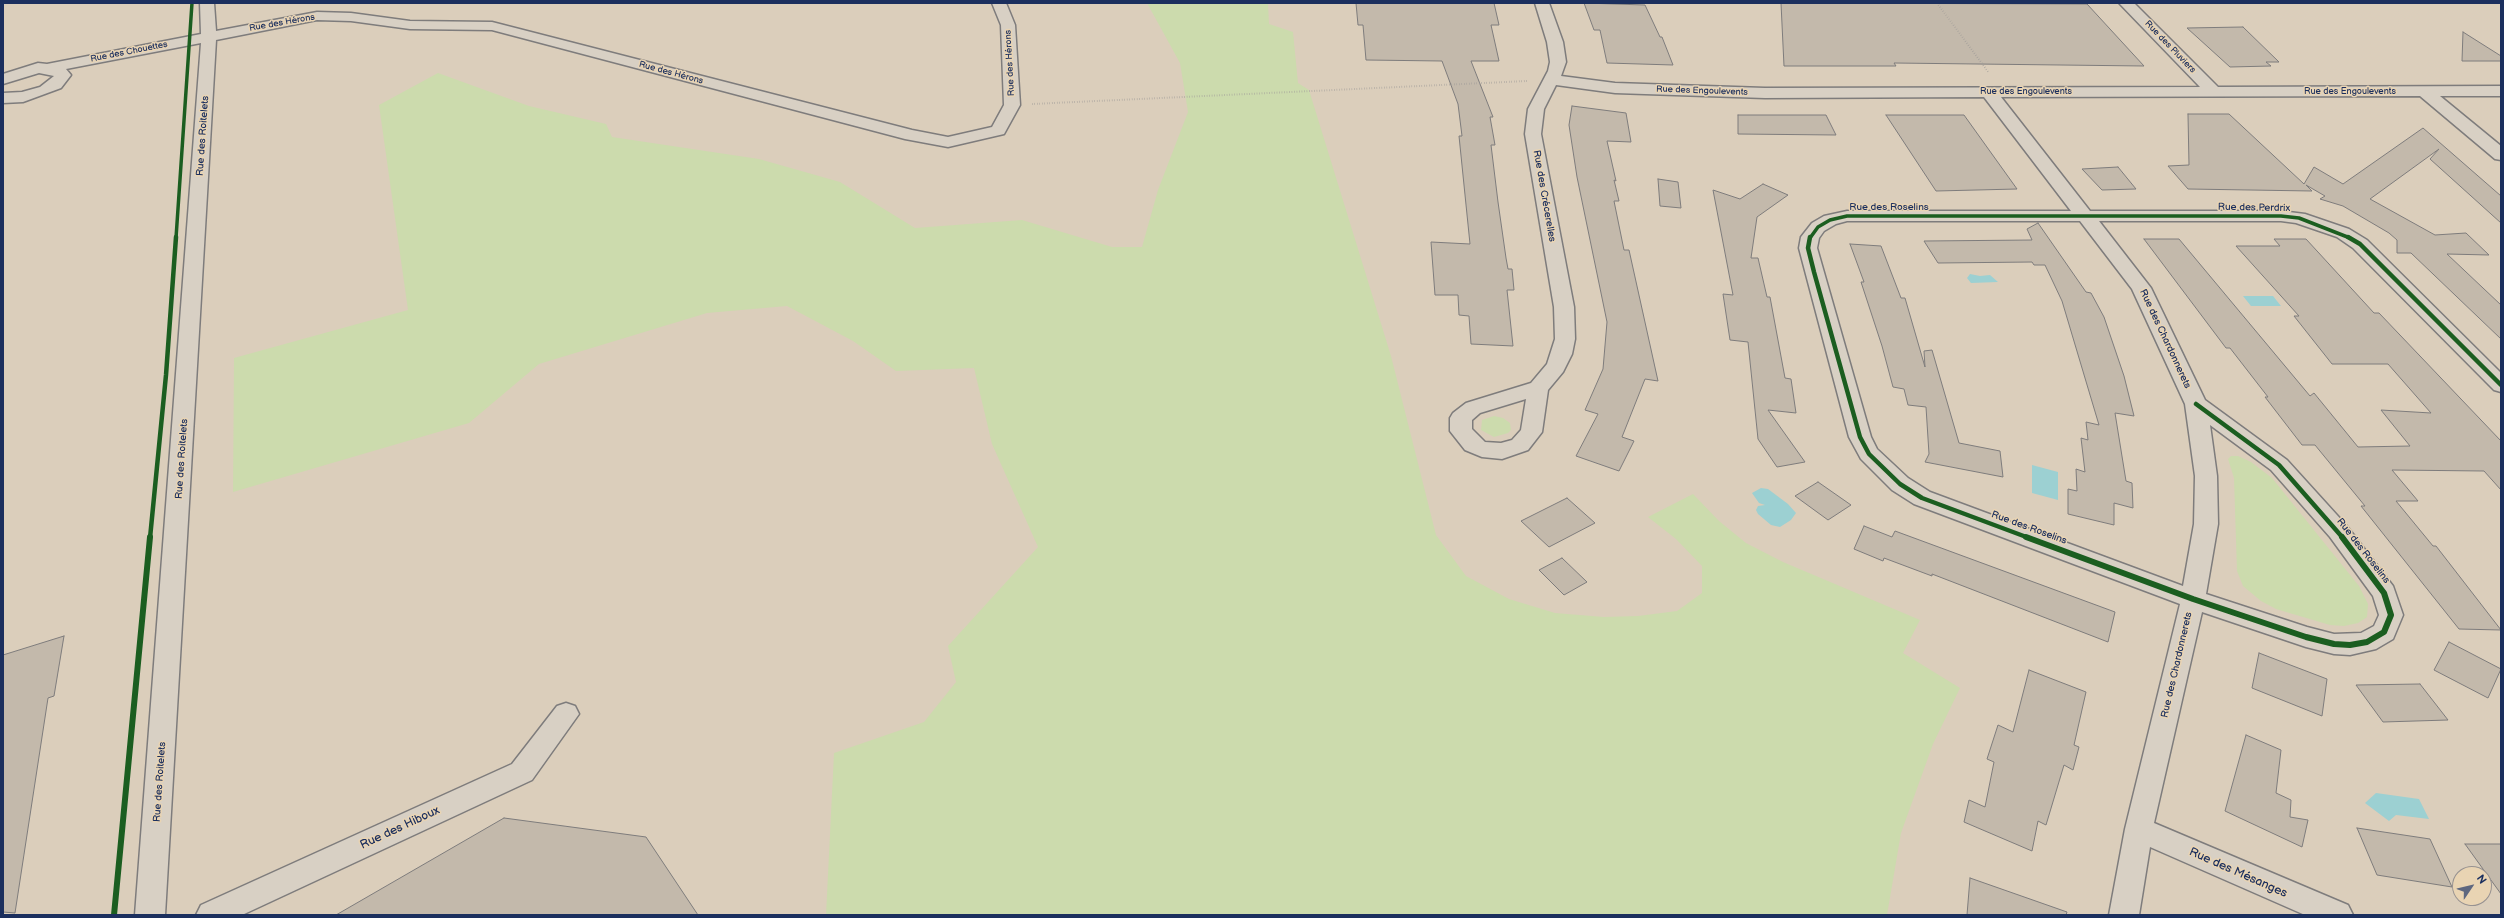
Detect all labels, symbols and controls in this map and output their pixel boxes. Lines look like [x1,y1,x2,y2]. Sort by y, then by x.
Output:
street label: Rue des Hérons [248,12,316,34]
street label: Rue des Pluviers [2142,19,2198,75]
street label: Rue des Hérons [1003,30,1017,96]
street label: Rue des Chouettes [90,39,168,65]
street label: Rue des Hérons [638,59,704,87]
street label: Rue des Engoulevents [1656,84,1748,98]
street label: Rue des Engoulevents [1980,87,2072,97]
street label: Rue des Engoulevents [2304,87,2396,97]
street label: Rue des Roitelets [194,95,212,177]
street label: Rue des Crécerelles [1530,149,1558,243]
street label: Rue des Roselins [1849,201,1929,213]
street label: Rue des Perdrix [2218,201,2290,215]
street label: Rue des Chardonnerets [2137,287,2193,391]
street label: Rue des Roitelets [173,418,191,500]
street label: Rue des Roselins [1990,509,2068,547]
street label: Rue des Roselins [2334,516,2392,586]
street label: Rue des Chardonnerets [2159,611,2195,719]
street label: Rue des Roitelets [151,741,169,823]
street label: Rue des Hiboux [358,803,442,853]
street label: Rue des Mésanges [2187,845,2289,901]
north arrow [2452,866,2492,906]
text: N [2474,872,2489,887]

